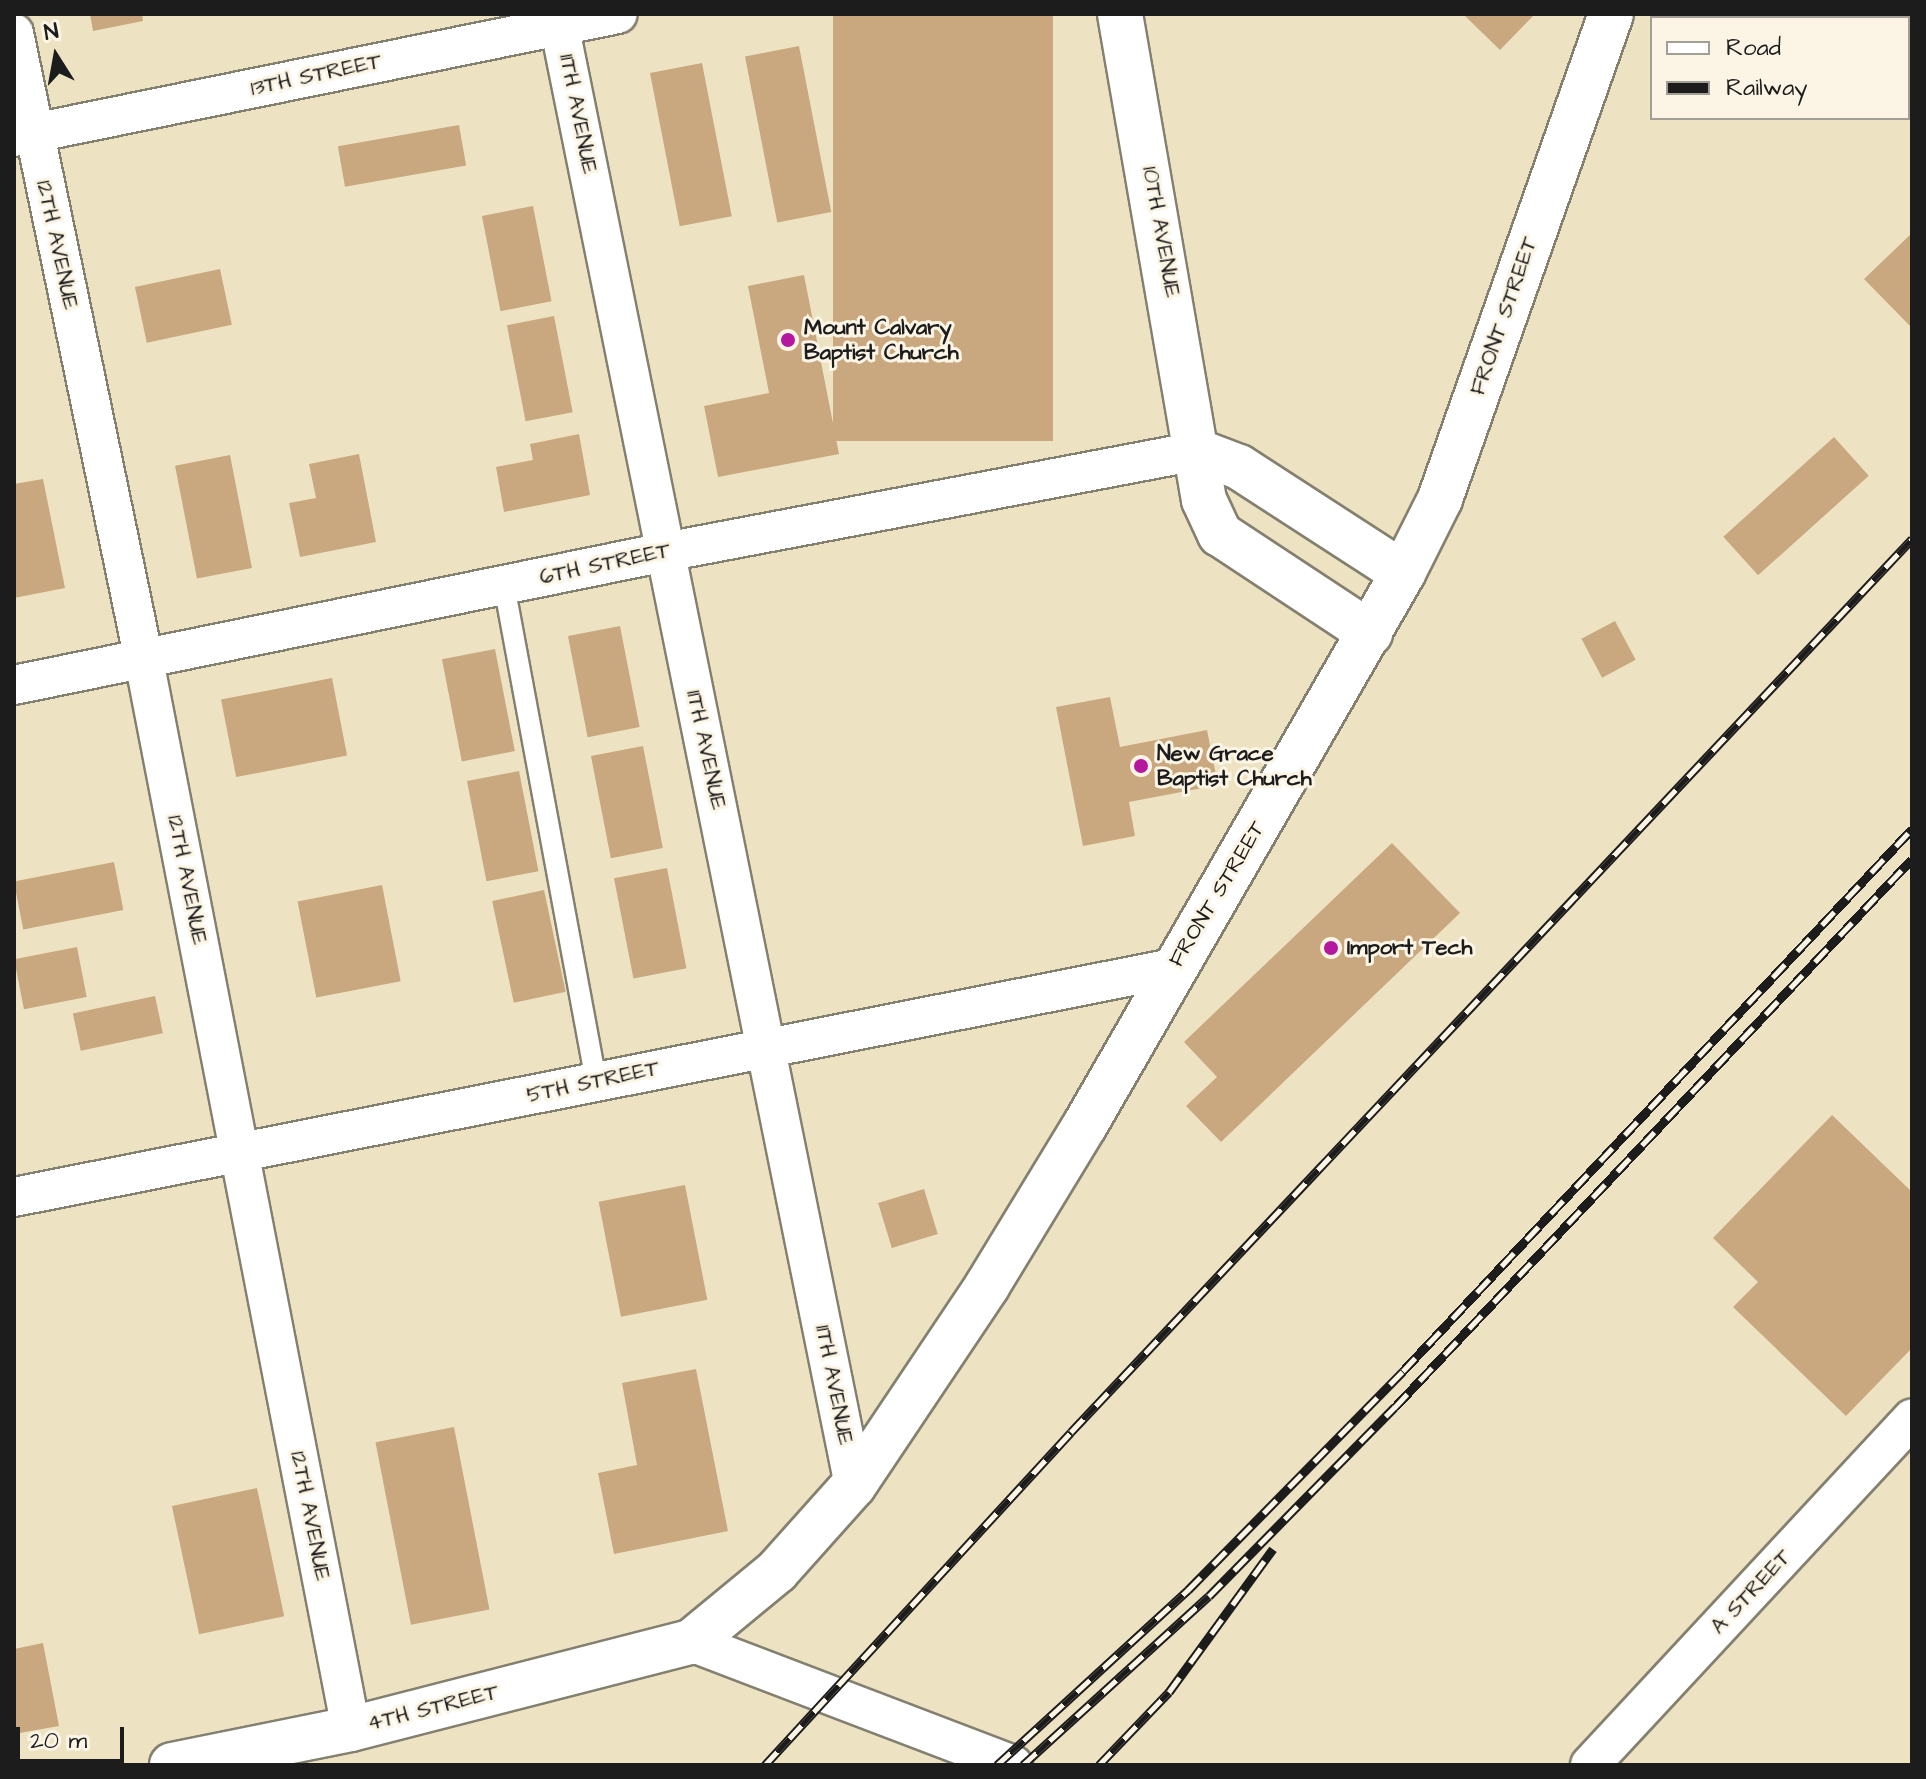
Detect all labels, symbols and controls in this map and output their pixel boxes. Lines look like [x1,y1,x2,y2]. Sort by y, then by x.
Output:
text: N [42,15,61,48]
north arrow [16,16,96,96]
legend [1650,16,1910,120]
text: Road [1726,31,1781,65]
street label: 13TH STREET [248,48,384,102]
street label: 11TH AVENUE [553,52,603,176]
text: Railway [1726,71,1808,105]
street label: 10TH AVENUE [1136,164,1186,300]
street label: 12TH AVENUE [30,178,84,312]
street label: FRONT STREET [1465,234,1543,398]
place label: Mount Calvary Baptist Church [804,314,959,366]
marker: Mount Calvary Baptist Church [779,331,797,349]
street label: 6TH STREET [537,537,673,591]
street label: 11TH AVENUE [680,688,732,812]
place label: New Grace Baptist Church [1157,740,1312,792]
marker: New Grace Baptist Church [1132,757,1150,775]
street label: 12TH AVENUE [162,813,212,947]
street label: FRONT STREET [1163,816,1271,972]
place label: Import Tech [1347,935,1472,961]
marker: Import Tech [1322,939,1340,957]
street label: 5TH STREET [524,1055,662,1109]
street label: 11TH AVENUE [809,1323,859,1447]
street label: 12TH AVENUE [285,1449,335,1583]
street label: A STREET [1705,1544,1797,1640]
street label: 4TH STREET [365,1679,501,1737]
scale bar [20,1711,128,1761]
text: 20 m [30,1724,87,1758]

